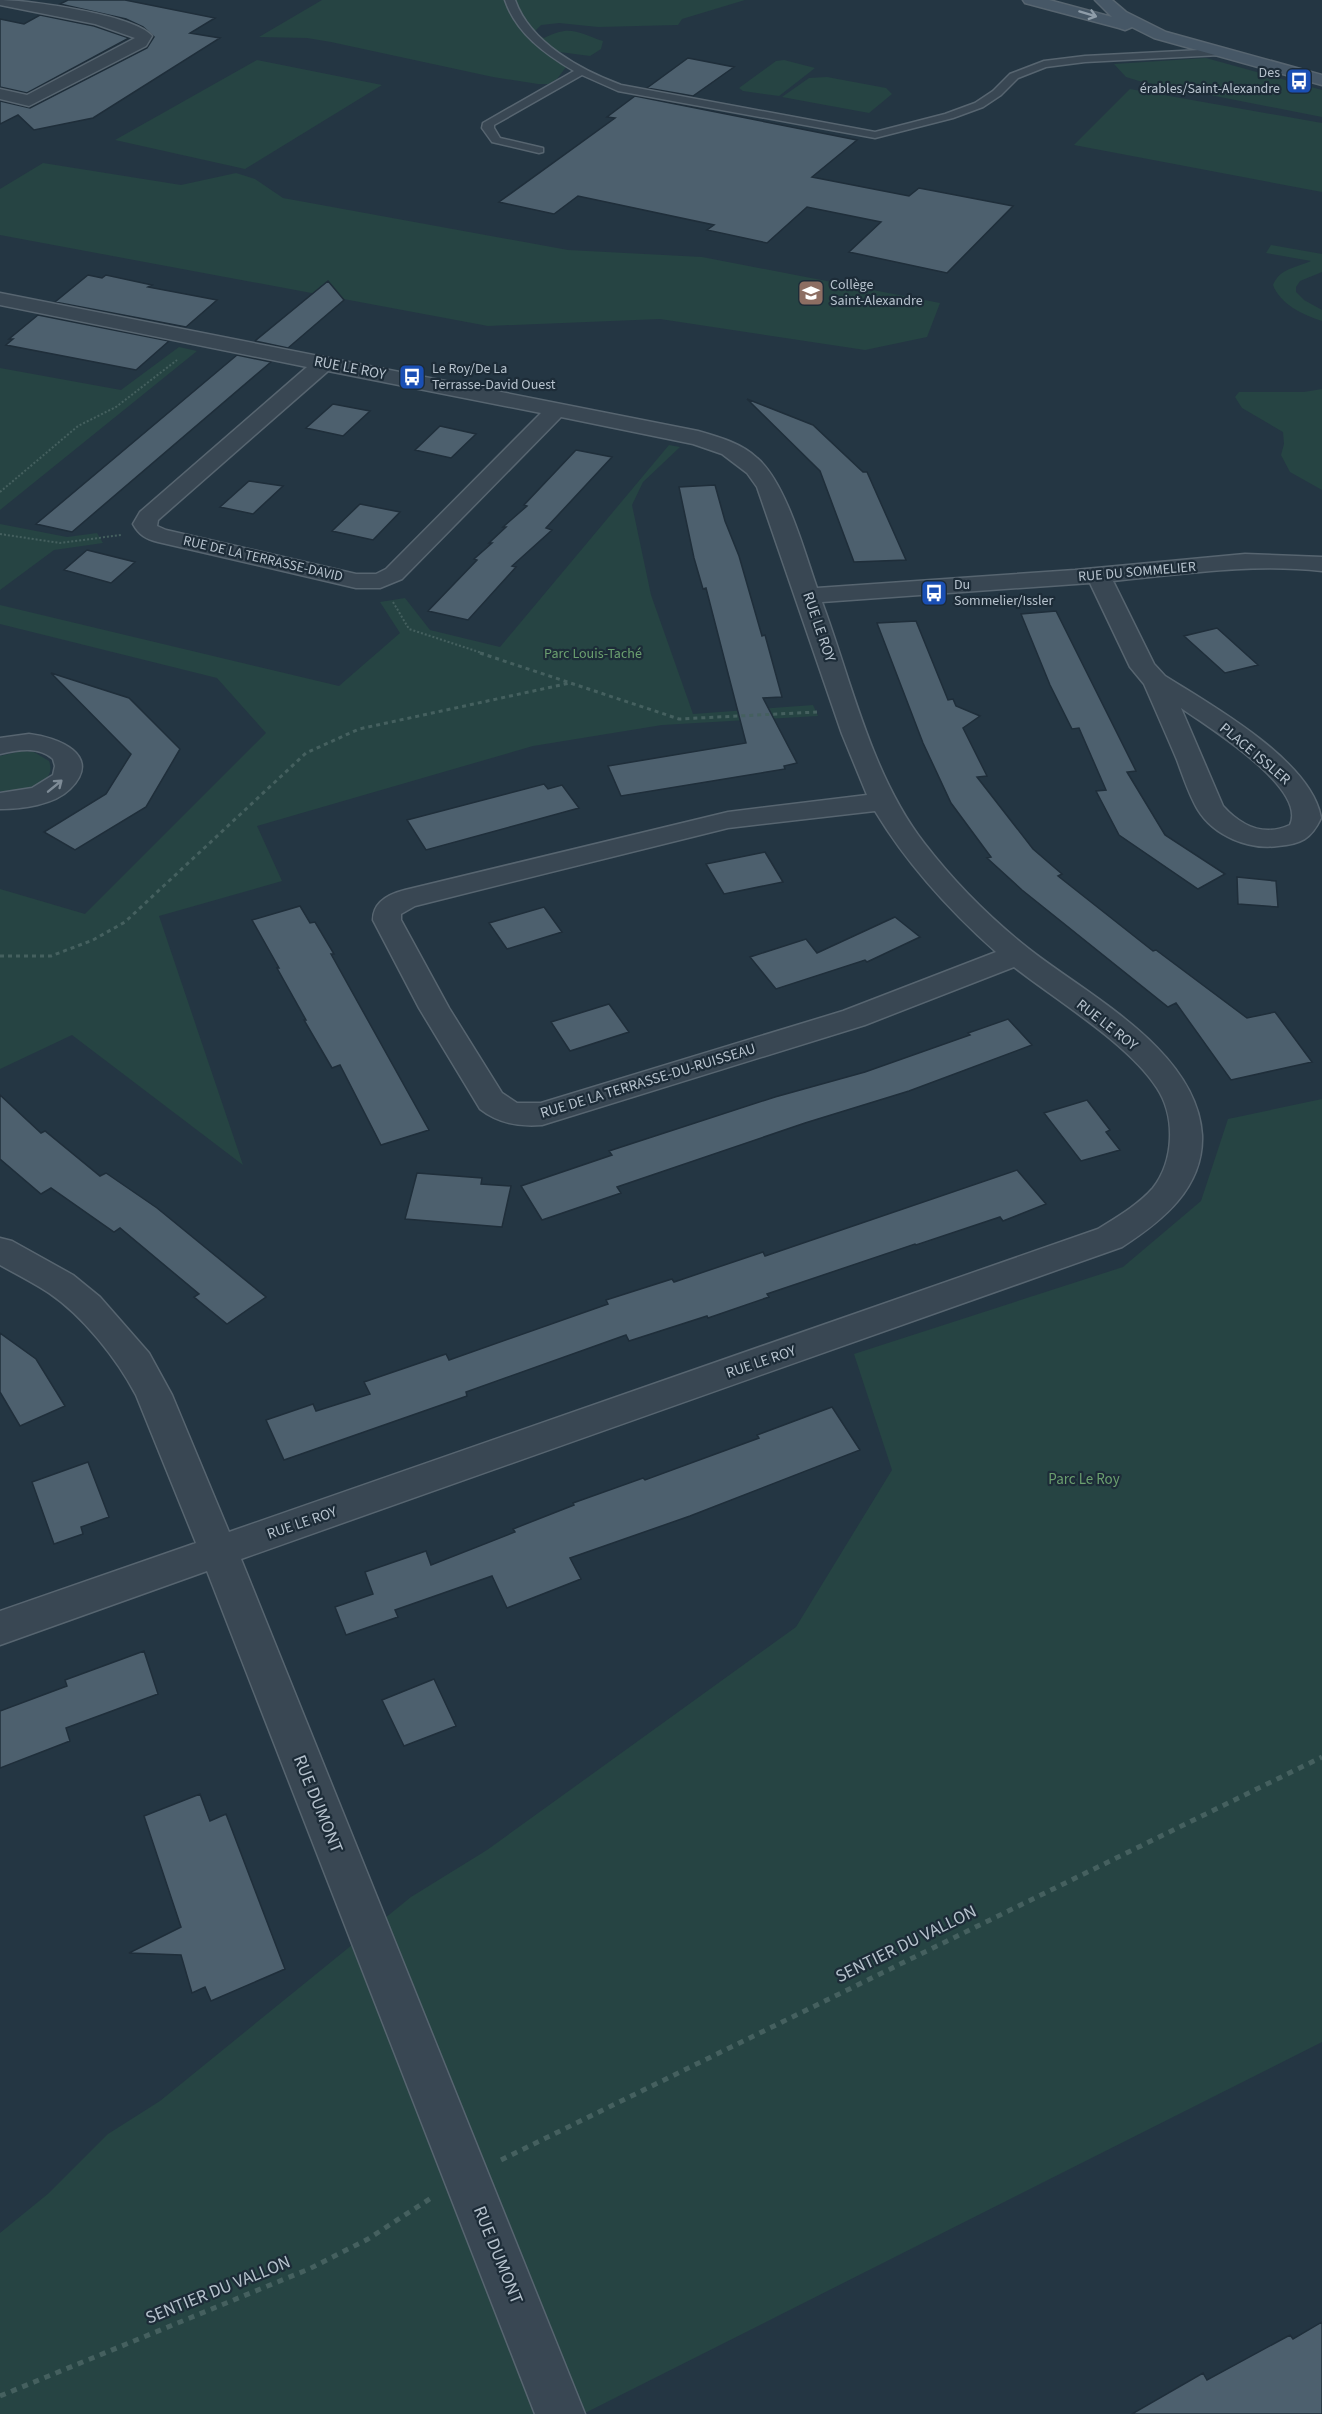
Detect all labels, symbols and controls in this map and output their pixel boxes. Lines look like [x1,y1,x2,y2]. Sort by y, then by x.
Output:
one-way arrow [1078,9,1097,20]
place label: Des érables/Saint-Alexandre [1140,63,1280,99]
bus stop icon: Des érables/Saint-Alexandre [1284,66,1314,96]
place label: Collège Saint-Alexandre [830,275,923,311]
school or university icon: Collège Saint-Alexandre [796,278,826,308]
street label: RUE LE ROY [312,351,388,385]
place label: Le Roy/De La Terrasse-David Ouest [432,359,556,395]
bus stop icon: Le Roy/De La Terrasse-David Ouest [397,362,427,392]
street label: RUE DE LA TERRASSE-DAVID [181,531,345,587]
street label: RUE DU SOMMELIER [1077,557,1197,587]
place label: Du Sommelier/Issler [954,575,1053,611]
bus stop icon: Du Sommelier/Issler [919,578,949,608]
street label: RUE LE ROY [797,589,841,666]
park label: Parc Louis-Taché [544,644,642,664]
street label: PLACE ISSLER [1215,718,1295,790]
one-way arrow [47,779,63,792]
street label: RUE LE ROY [1072,994,1143,1056]
street label: RUE DE LA TERRASSE-DU-RUISSEAU [538,1038,758,1124]
street label: RUE LE ROY [723,1340,800,1384]
park label: Parc Le Roy [1048,1469,1120,1490]
street label: RUE LE ROY [264,1501,341,1545]
street label: RUE DUMONT [287,1751,349,1857]
street label: SENTIER DU VALLON [831,1899,981,1989]
street label: RUE DUMONT [467,2202,529,2308]
street label: SENTIER DU VALLON [142,2250,294,2330]

